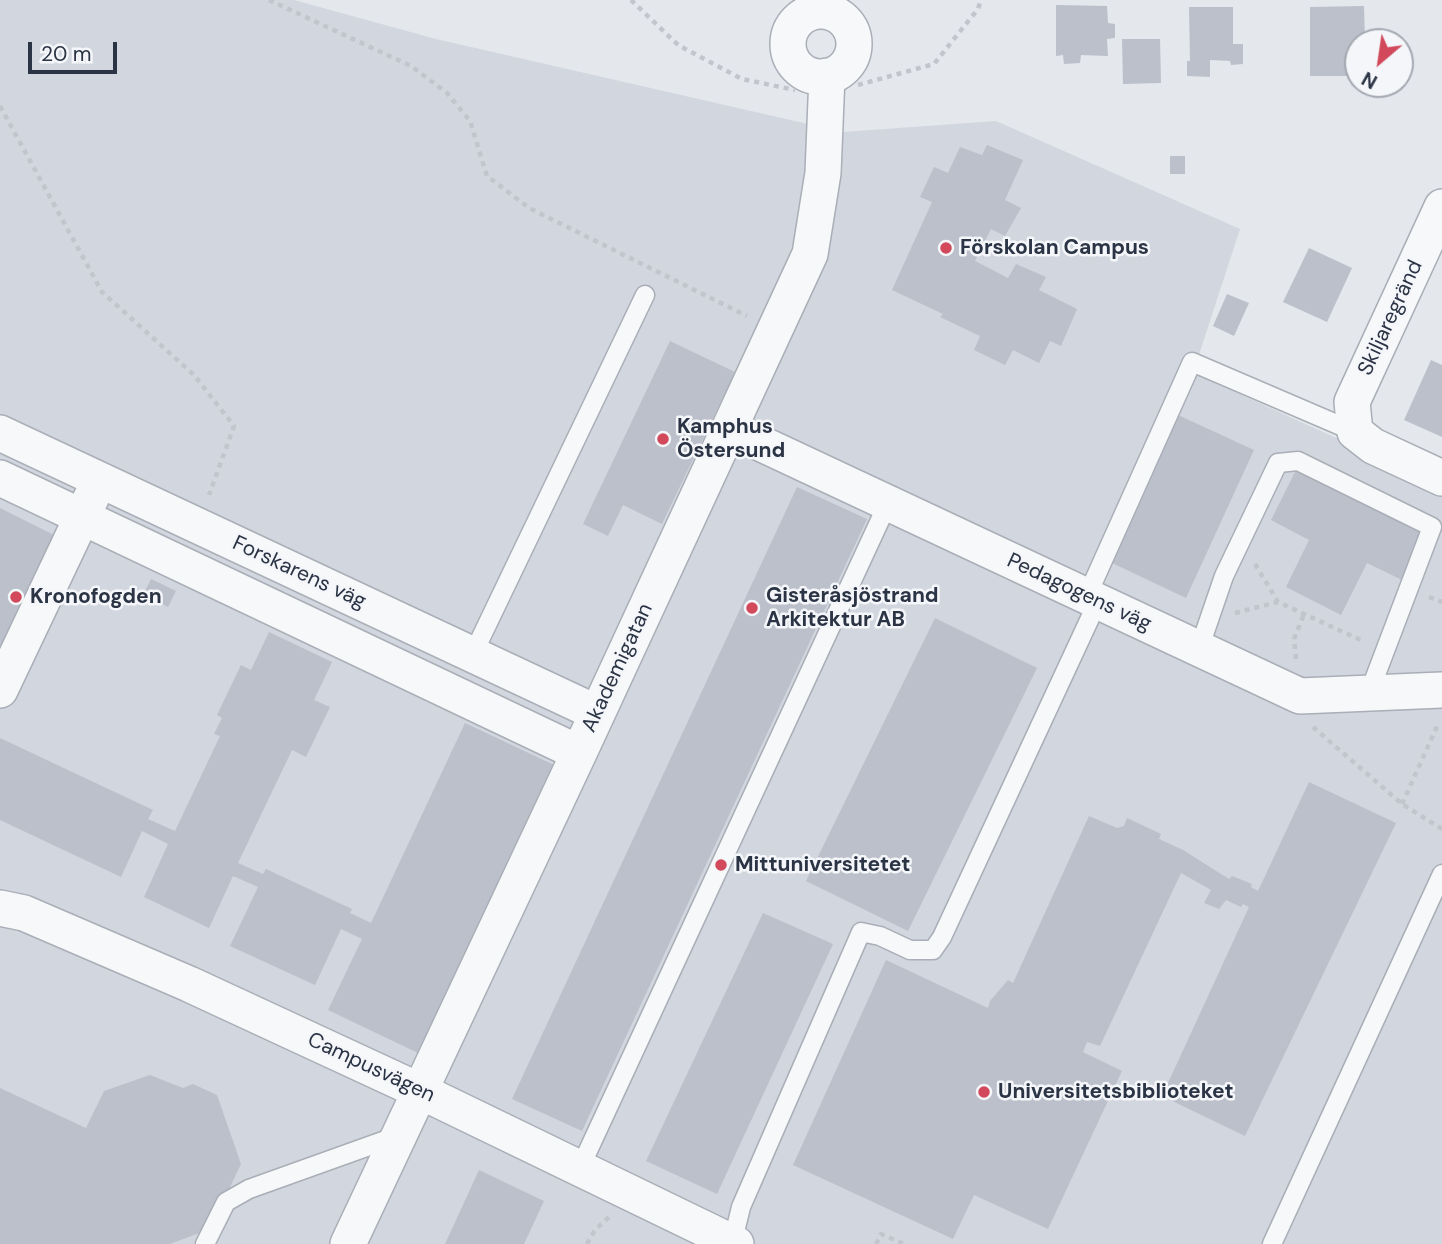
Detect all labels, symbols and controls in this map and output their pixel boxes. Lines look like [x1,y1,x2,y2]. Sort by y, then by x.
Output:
scale bar [32,28,121,72]
north arrow [1344,28,1414,98]
text: 20 m [41,40,92,68]
text: N [1357,66,1382,94]
place label: Förskolan Campus [960,235,1149,261]
marker: Förskolan Campus [938,240,954,256]
street label: Skiljaregränd [1353,256,1429,380]
place label: Kamphus Östersund [677,414,785,464]
marker: Kamphus Östersund [655,431,671,447]
street label: Forskarens väg [228,531,370,615]
street label: Pedagogens väg [1003,549,1155,637]
place label: Gisteråsjöstrand Arkitektur AB [766,583,939,633]
place label: Kronofogden [30,584,162,610]
marker: Kronofogden [8,589,24,605]
street label: Akademigatan [577,600,659,736]
marker: Gisteråsjöstrand Arkitektur AB [744,600,760,616]
place label: Mittuniversitetet [735,852,910,878]
marker: Mittuniversitetet [713,857,729,873]
street label: Campusvägen [303,1028,439,1108]
place label: Universitetsbiblioteket [998,1079,1234,1105]
marker: Universitetsbiblioteket [976,1084,992,1100]

